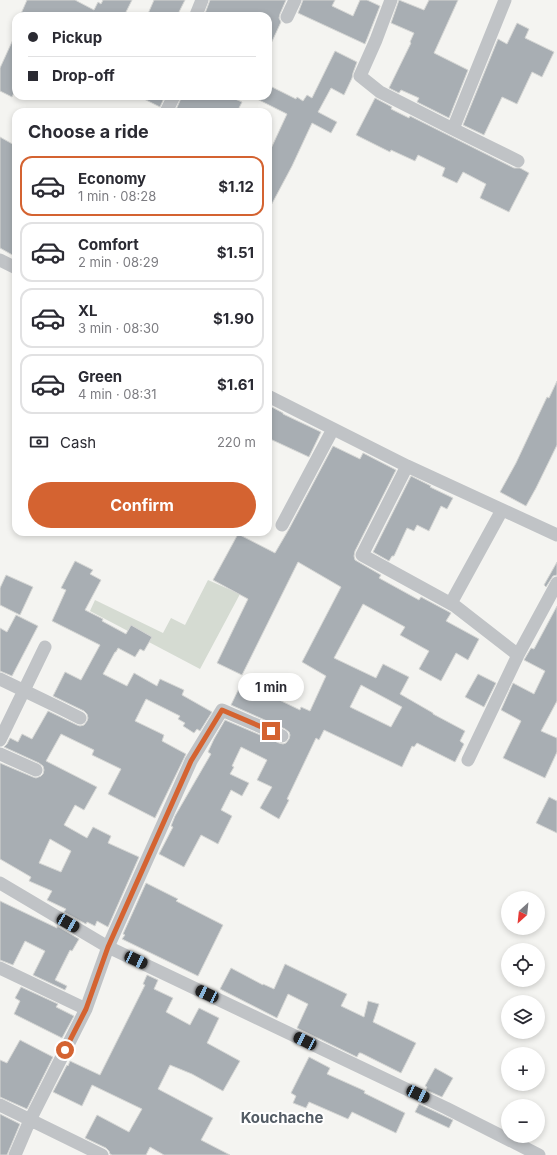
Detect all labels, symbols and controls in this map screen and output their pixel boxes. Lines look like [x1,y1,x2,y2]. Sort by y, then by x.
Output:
text: Pickup [52,28,102,47]
text: Drop-off [52,66,115,85]
text: Choose a ride [28,121,149,142]
icon: car [30,168,66,204]
text: Economy [78,169,146,188]
text: $1.12 [218,177,254,196]
text: 1 min · 08:28 [78,188,156,204]
icon: car [30,234,66,270]
text: Comfort [78,235,139,254]
text: $1.51 [217,243,254,262]
text: 2 min · 08:29 [78,254,159,270]
icon: car [30,300,66,336]
text: XL [78,301,98,320]
text: $1.90 [213,309,254,328]
text: 3 min · 08:30 [78,320,159,336]
icon: car [30,366,66,402]
text: Green [78,367,122,386]
text: $1.61 [217,375,254,394]
text: 4 min · 08:31 [78,386,157,402]
icon: cash [28,431,50,453]
text: Cash [60,433,96,452]
text: 220 m [217,434,256,450]
button: Confirm [28,482,256,528]
callout: 1 min [238,673,304,701]
text: 1 min [255,679,287,695]
route end [262,722,280,740]
north arrow [501,891,545,935]
map controls [501,891,545,1143]
car [55,912,81,934]
button: locate [501,943,545,987]
car [123,949,149,971]
car [194,983,220,1005]
button: layers [501,995,545,1039]
car [292,1030,318,1052]
route start [56,1041,74,1059]
button: + [501,1047,545,1091]
car [405,1083,431,1105]
button: − [501,1099,545,1143]
district label: Kouchache [241,1108,323,1127]

